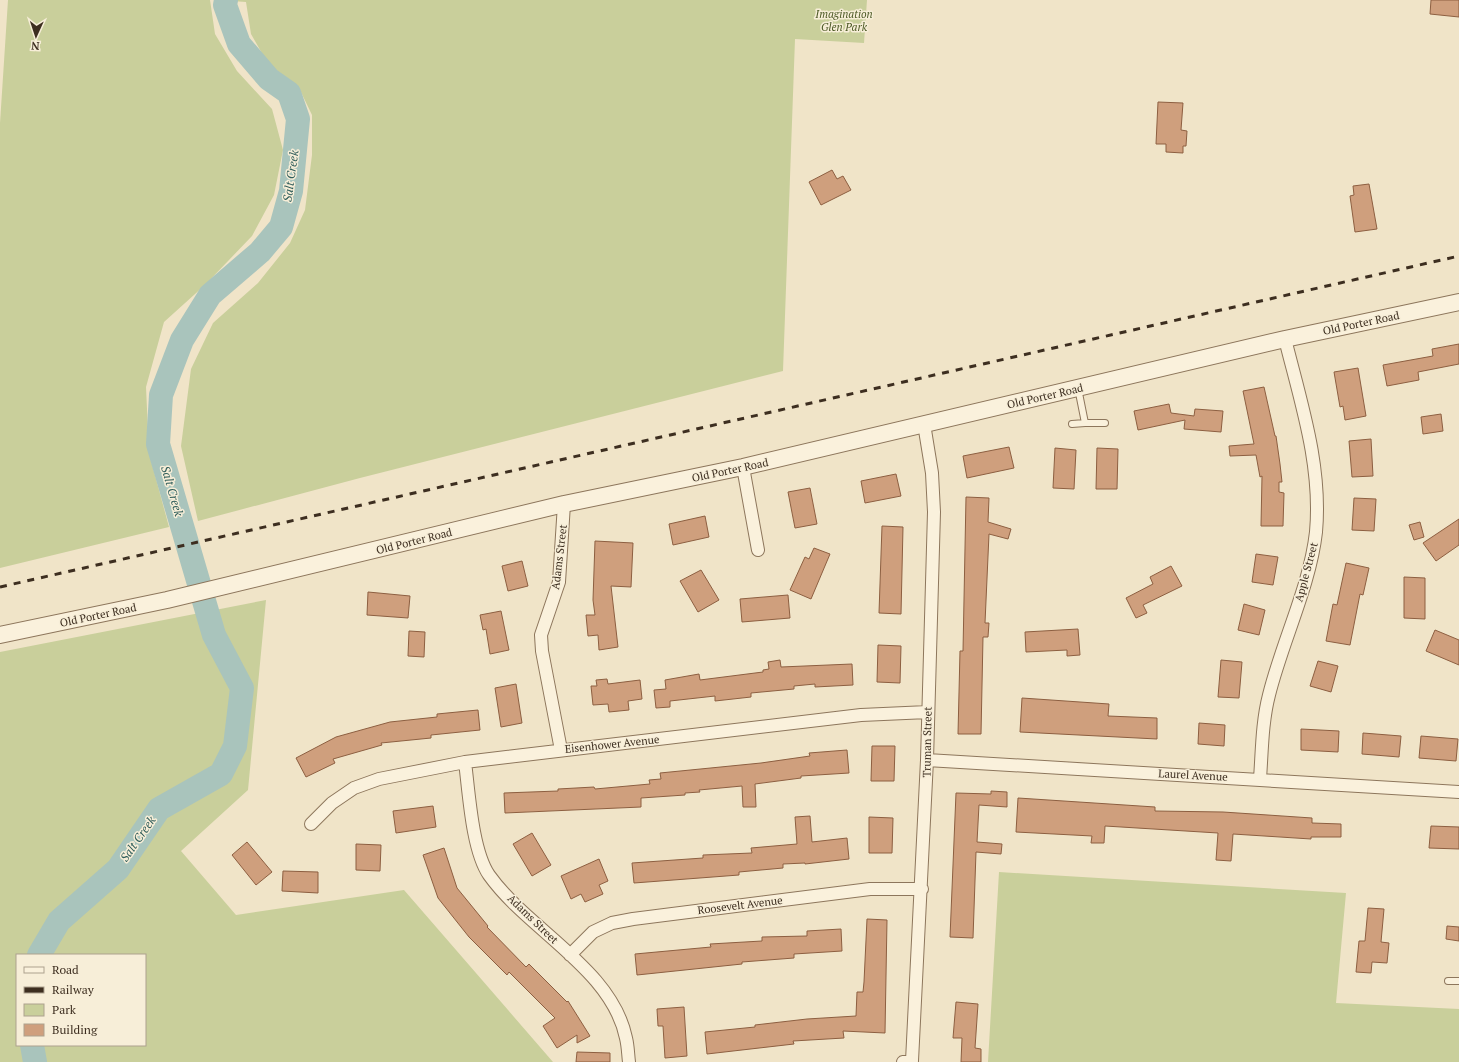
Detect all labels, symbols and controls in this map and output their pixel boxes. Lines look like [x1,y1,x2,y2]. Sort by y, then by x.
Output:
park label: Imagination Glen Park [814,7,873,34]
north arrow [16,16,56,56]
text: N [30,39,40,53]
water label: Salt Creek [279,149,302,203]
street label: Old Porter Road [1321,308,1401,338]
street label: Old Porter Road [1006,380,1084,412]
street label: Old Porter Road [690,455,770,485]
water label: Salt Creek [158,464,187,518]
street label: Adams Street [548,524,570,590]
street label: Old Porter Road [375,525,453,557]
street label: Apple Street [1291,541,1321,603]
street label: Old Porter Road [58,600,138,630]
street label: Truman Street [919,707,935,777]
street label: Eisenhower Avenue [564,732,660,756]
street label: Laurel Avenue [1158,766,1229,784]
water label: Salt Creek [117,813,159,864]
street label: Adams Street [505,891,561,947]
street label: Roosevelt Avenue [697,893,784,917]
legend [16,954,146,1046]
text: Road [52,962,79,977]
text: Railway [52,982,95,997]
text: Park [52,1002,77,1017]
text: Building [52,1022,98,1037]

